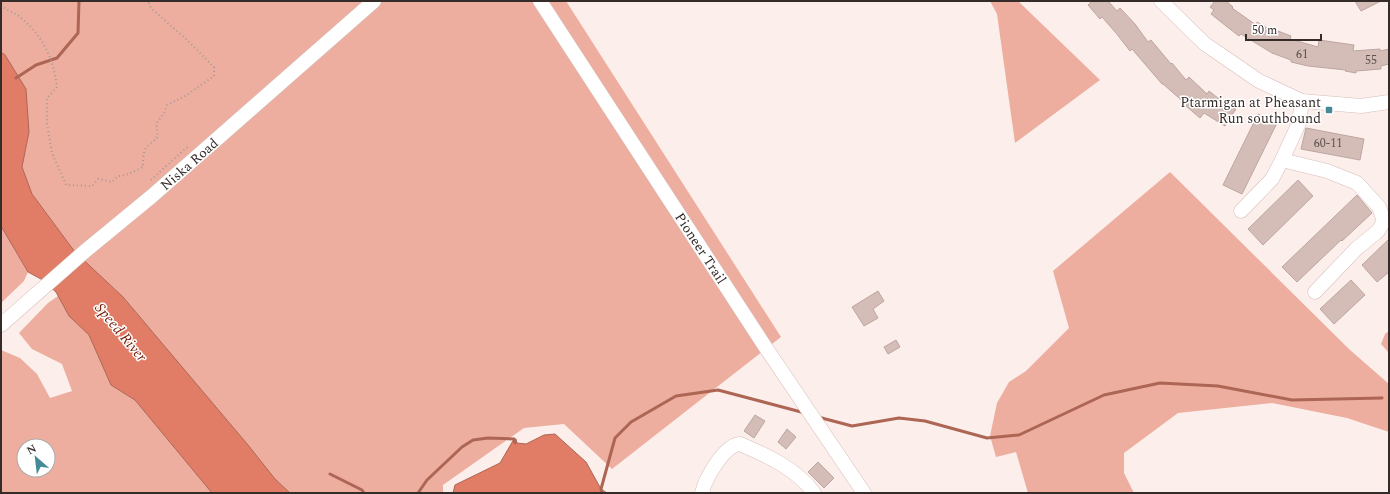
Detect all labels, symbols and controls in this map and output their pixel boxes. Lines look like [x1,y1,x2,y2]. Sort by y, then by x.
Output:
scale bar [1246,16,1321,42]
text: 50 m [1252,21,1277,40]
house number: 61 [1296,45,1308,64]
house number: 55 [1365,51,1377,70]
place label: Ptarmigan at Pheasant Run southbound [1180,92,1321,129]
marker: Ptarmigan at Pheasant Run southbound [1324,105,1334,115]
street label: Niska Road [156,133,223,196]
house number: 60-11 [1314,134,1342,153]
street label: Pioneer Trail [670,208,732,288]
water label: Speed River [89,298,153,368]
north arrow [16,438,56,478]
text: N [24,440,40,459]

